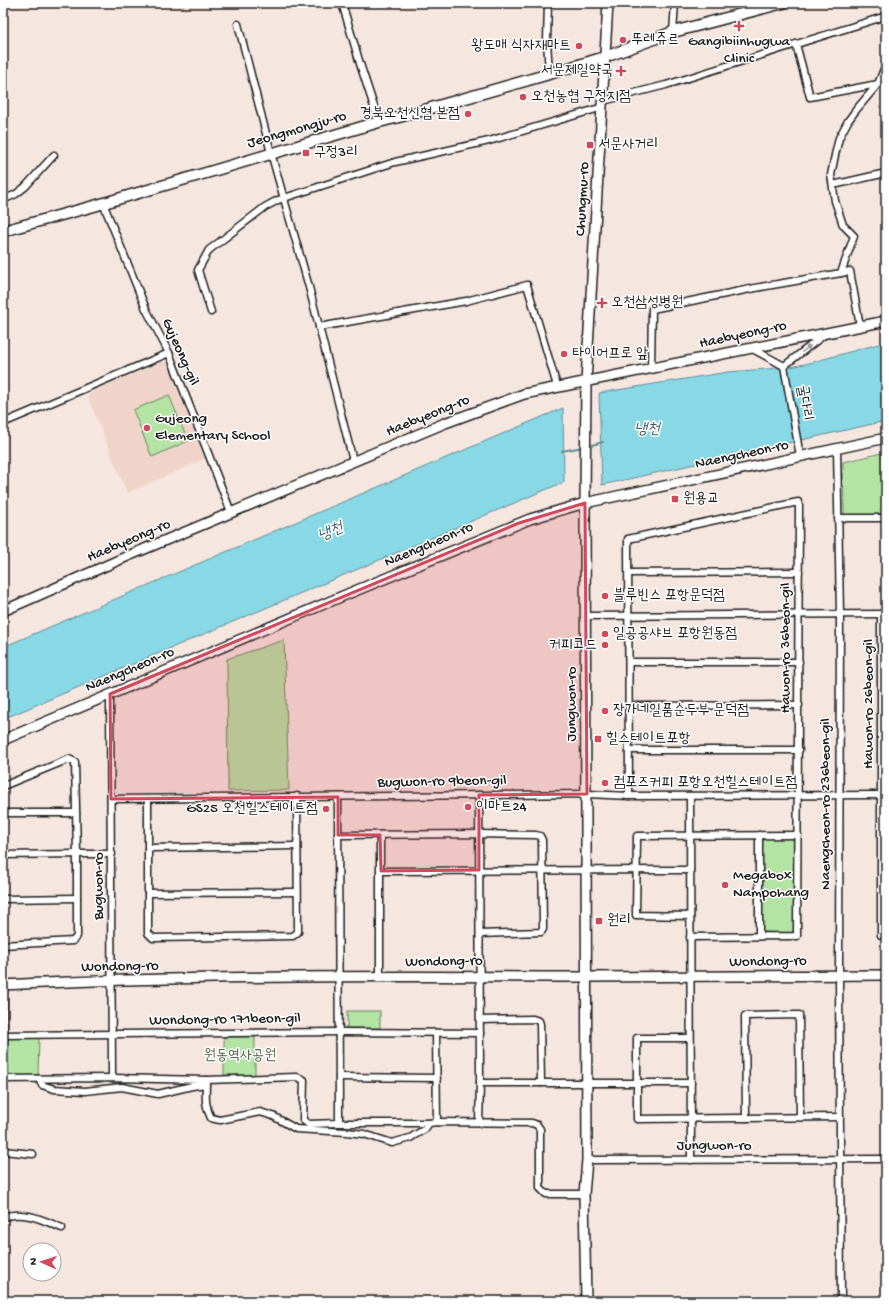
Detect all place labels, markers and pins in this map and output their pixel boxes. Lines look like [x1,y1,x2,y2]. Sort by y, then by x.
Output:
marker: Gangibiinhugwa Clinic [733,20,745,32]
place label: 뚜레쥬르 [631,31,679,49]
place label: Gangibiinhugwa Clinic [688,33,791,68]
marker: 뚜레쥬르 [618,35,628,45]
place label: 왕도매 식자재마트 [471,37,571,55]
marker: 왕도매 식자재마트 [574,41,584,51]
place label: 서문제일약국 [541,62,613,80]
marker: 서문제일약국 [616,66,626,76]
place label: 오천농협 구정지점 [531,88,631,106]
marker: 오천농협 구정지점 [518,92,528,102]
place label: 경북오천신협 본점 [360,105,460,123]
marker: 경북오천신협 본점 [463,109,473,119]
place label: 서문사거리 [598,136,658,154]
marker: 서문사거리 [585,140,595,150]
place label: 구정3리 [314,144,358,162]
marker: 구정3리 [301,148,311,158]
place label: 오천삼성병원 [611,294,683,312]
marker: 오천삼성병원 [596,297,608,309]
place label: 타이어프로 앞 [572,345,648,363]
marker: 타이어프로 앞 [559,349,569,359]
place label: Gujeong Elementary School [155,410,271,445]
marker: Gujeong Elementary School [142,423,152,433]
place label: 원용교 [683,490,719,508]
marker: 원용교 [670,494,680,504]
place label: 블루빈스 포항문덕점 [613,587,725,605]
marker: 블루빈스 포항문덕점 [600,591,610,601]
place label: 일공공샤브 포항원동점 [613,625,737,643]
marker: 일공공샤브 포항원동점 [600,629,610,639]
place label: 커피코드 [549,636,597,654]
marker: 커피코드 [600,640,610,650]
place label: 장가네일품순두부 문덕점 [613,702,749,720]
marker: 장가네일품순두부 문덕점 [600,706,610,716]
place label: 힐스테이트포항 [606,730,691,748]
marker: 힐스테이트포항 [593,734,603,744]
place label: 컴포즈커피 포항오천힐스테이트점 [613,774,798,792]
marker: 컴포즈커피 포항오천힐스테이트점 [600,778,610,788]
place label: 이마트24 [476,798,527,816]
place label: GS25 오천힐스테이트점 [186,800,318,818]
marker: 이마트24 [463,802,473,812]
marker: GS25 오천힐스테이트점 [321,804,331,814]
place label: Megabox Nampohang [733,867,809,902]
marker: Megabox Nampohang [720,880,730,890]
place label: 원리 [607,912,631,930]
marker: 원리 [594,916,604,926]

